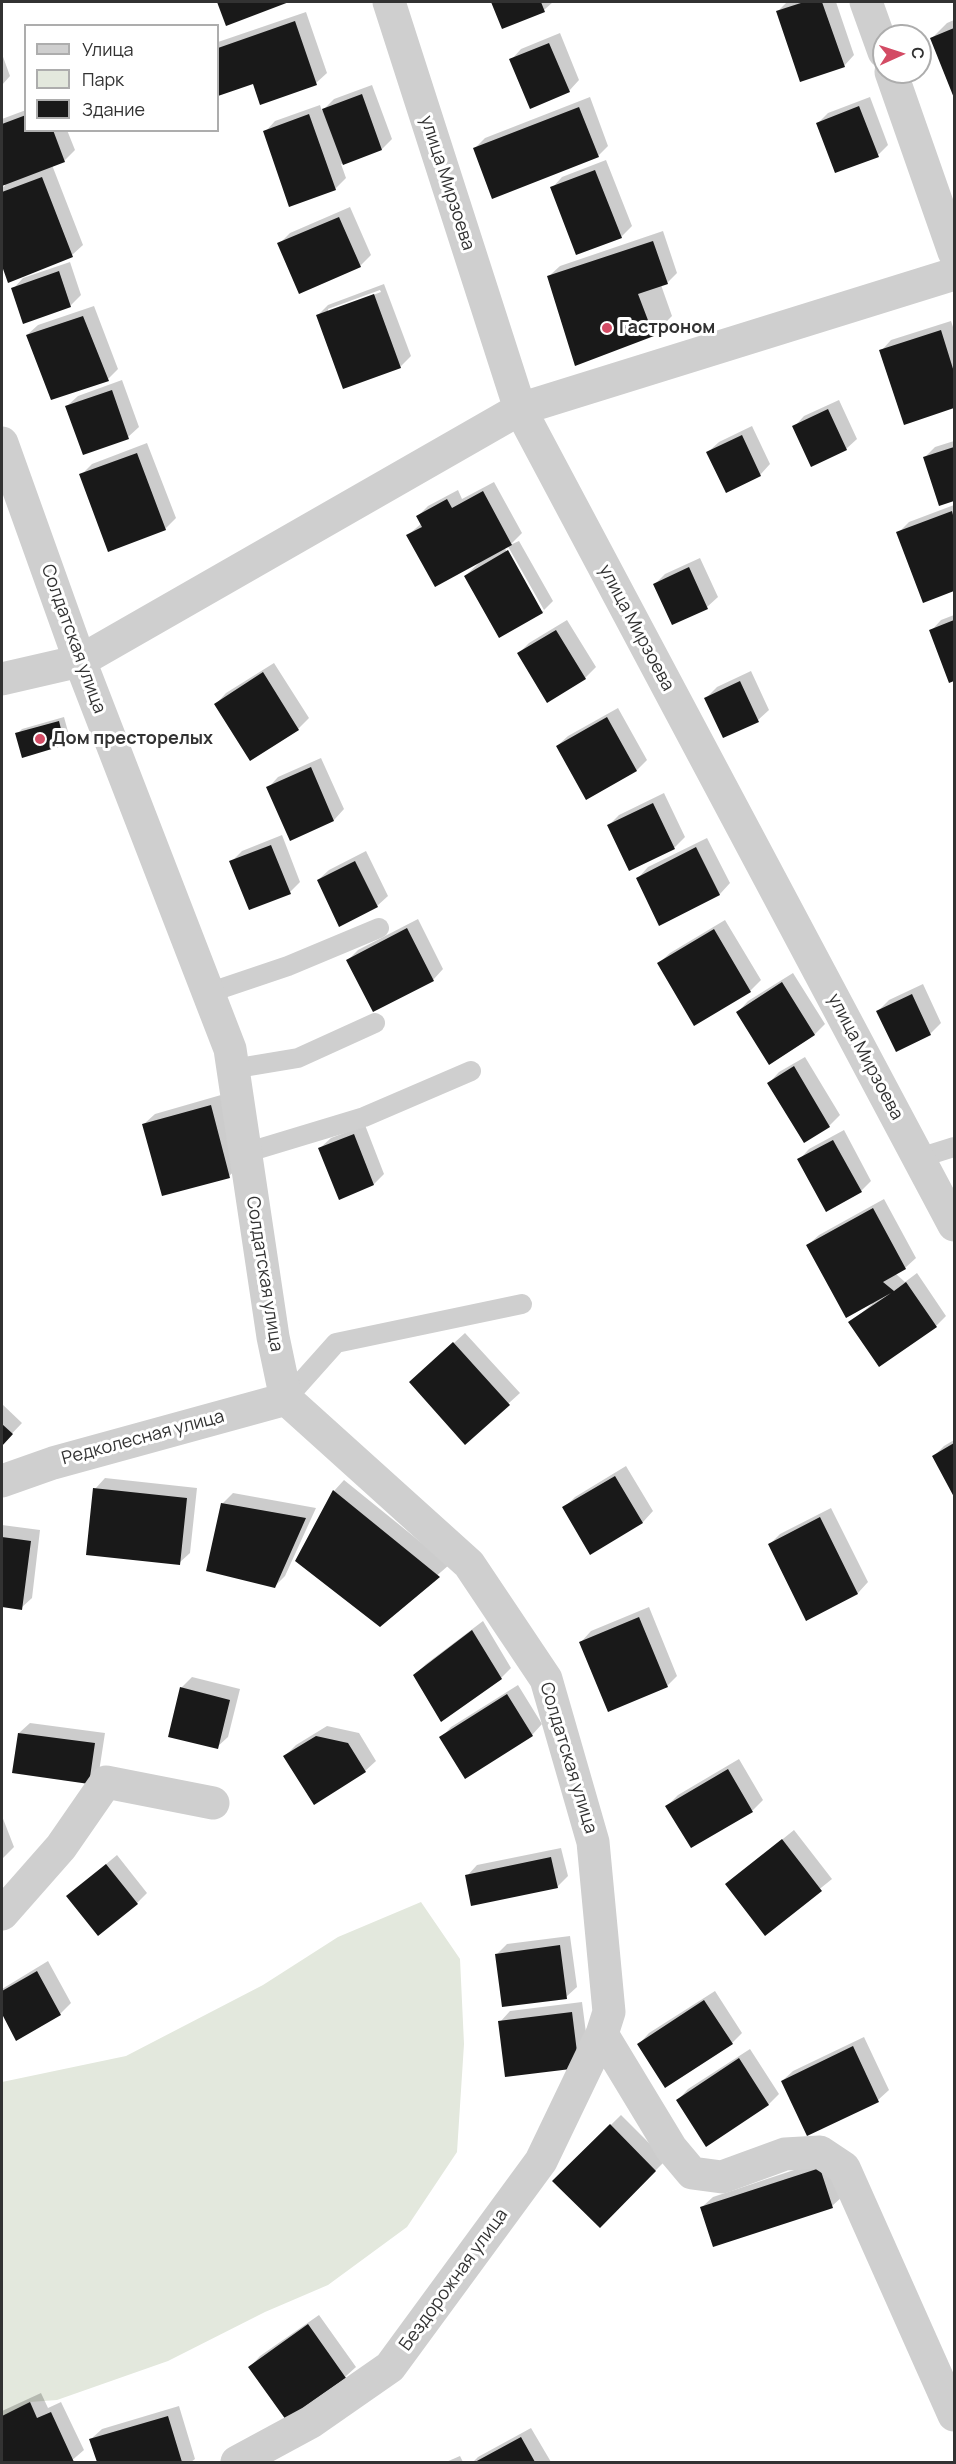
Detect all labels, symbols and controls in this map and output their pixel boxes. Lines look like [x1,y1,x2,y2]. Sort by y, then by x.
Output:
legend [24,24,219,132]
north arrow [872,24,932,84]
text: Улица [82,37,134,61]
text: С [907,47,929,60]
text: Парк [82,67,124,91]
text: Здание [82,97,145,121]
street label: улица Мирзоева [415,113,479,253]
place label: Гастроном [619,317,715,339]
marker: Гастроном [600,321,614,335]
street label: улица Мирзоева [594,561,678,695]
street label: Солдатская улица [36,562,110,716]
place label: Дом престорелых [52,728,213,750]
marker: Дом престорелых [33,732,47,746]
street label: улица Мирзоева [823,990,907,1124]
street label: Солдатская улица [241,1195,287,1353]
street label: Редколесная улица [59,1406,227,1470]
street label: Солдатская улица [535,1680,601,1836]
street label: Бездорожная улица [395,2205,513,2355]

